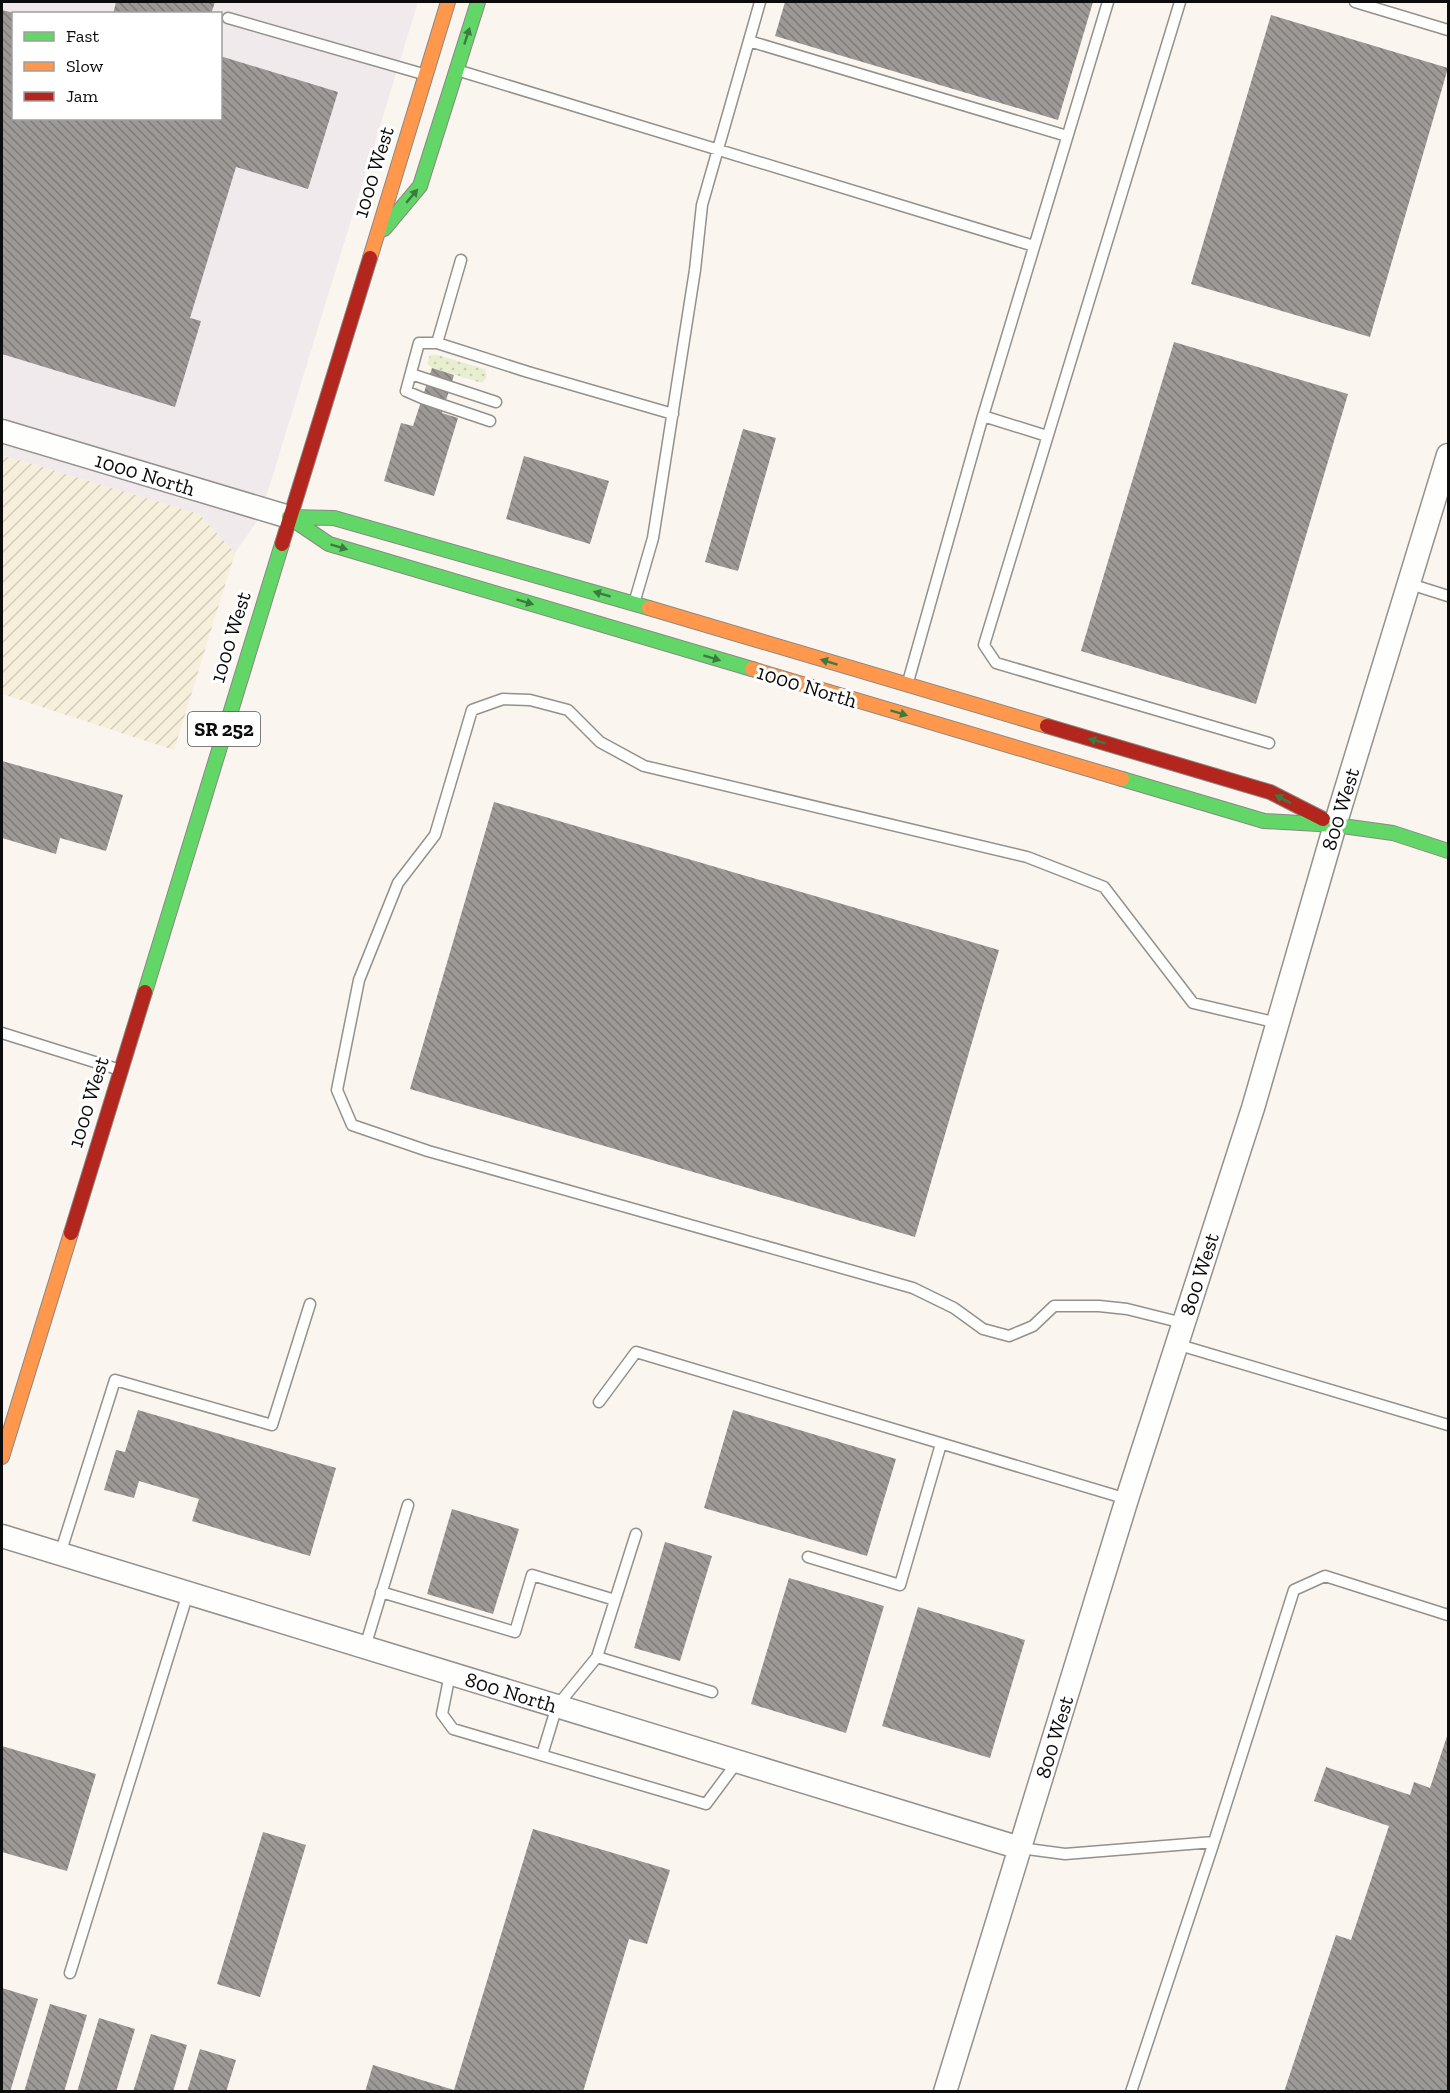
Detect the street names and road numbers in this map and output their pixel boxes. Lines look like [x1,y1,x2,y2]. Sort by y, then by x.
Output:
street label: 1000 West [347,123,399,221]
street label: 1000 North [92,447,198,501]
street label: 1000 West [204,588,256,686]
street label: 1000 North [754,659,860,713]
road number: SR 252 [188,712,260,746]
street label: 800 West [1316,764,1364,853]
street label: 1000 West [62,1053,114,1151]
street label: 800 West [1174,1229,1224,1318]
street label: 800 North [462,1666,560,1718]
street label: 800 West [1030,1692,1078,1781]

